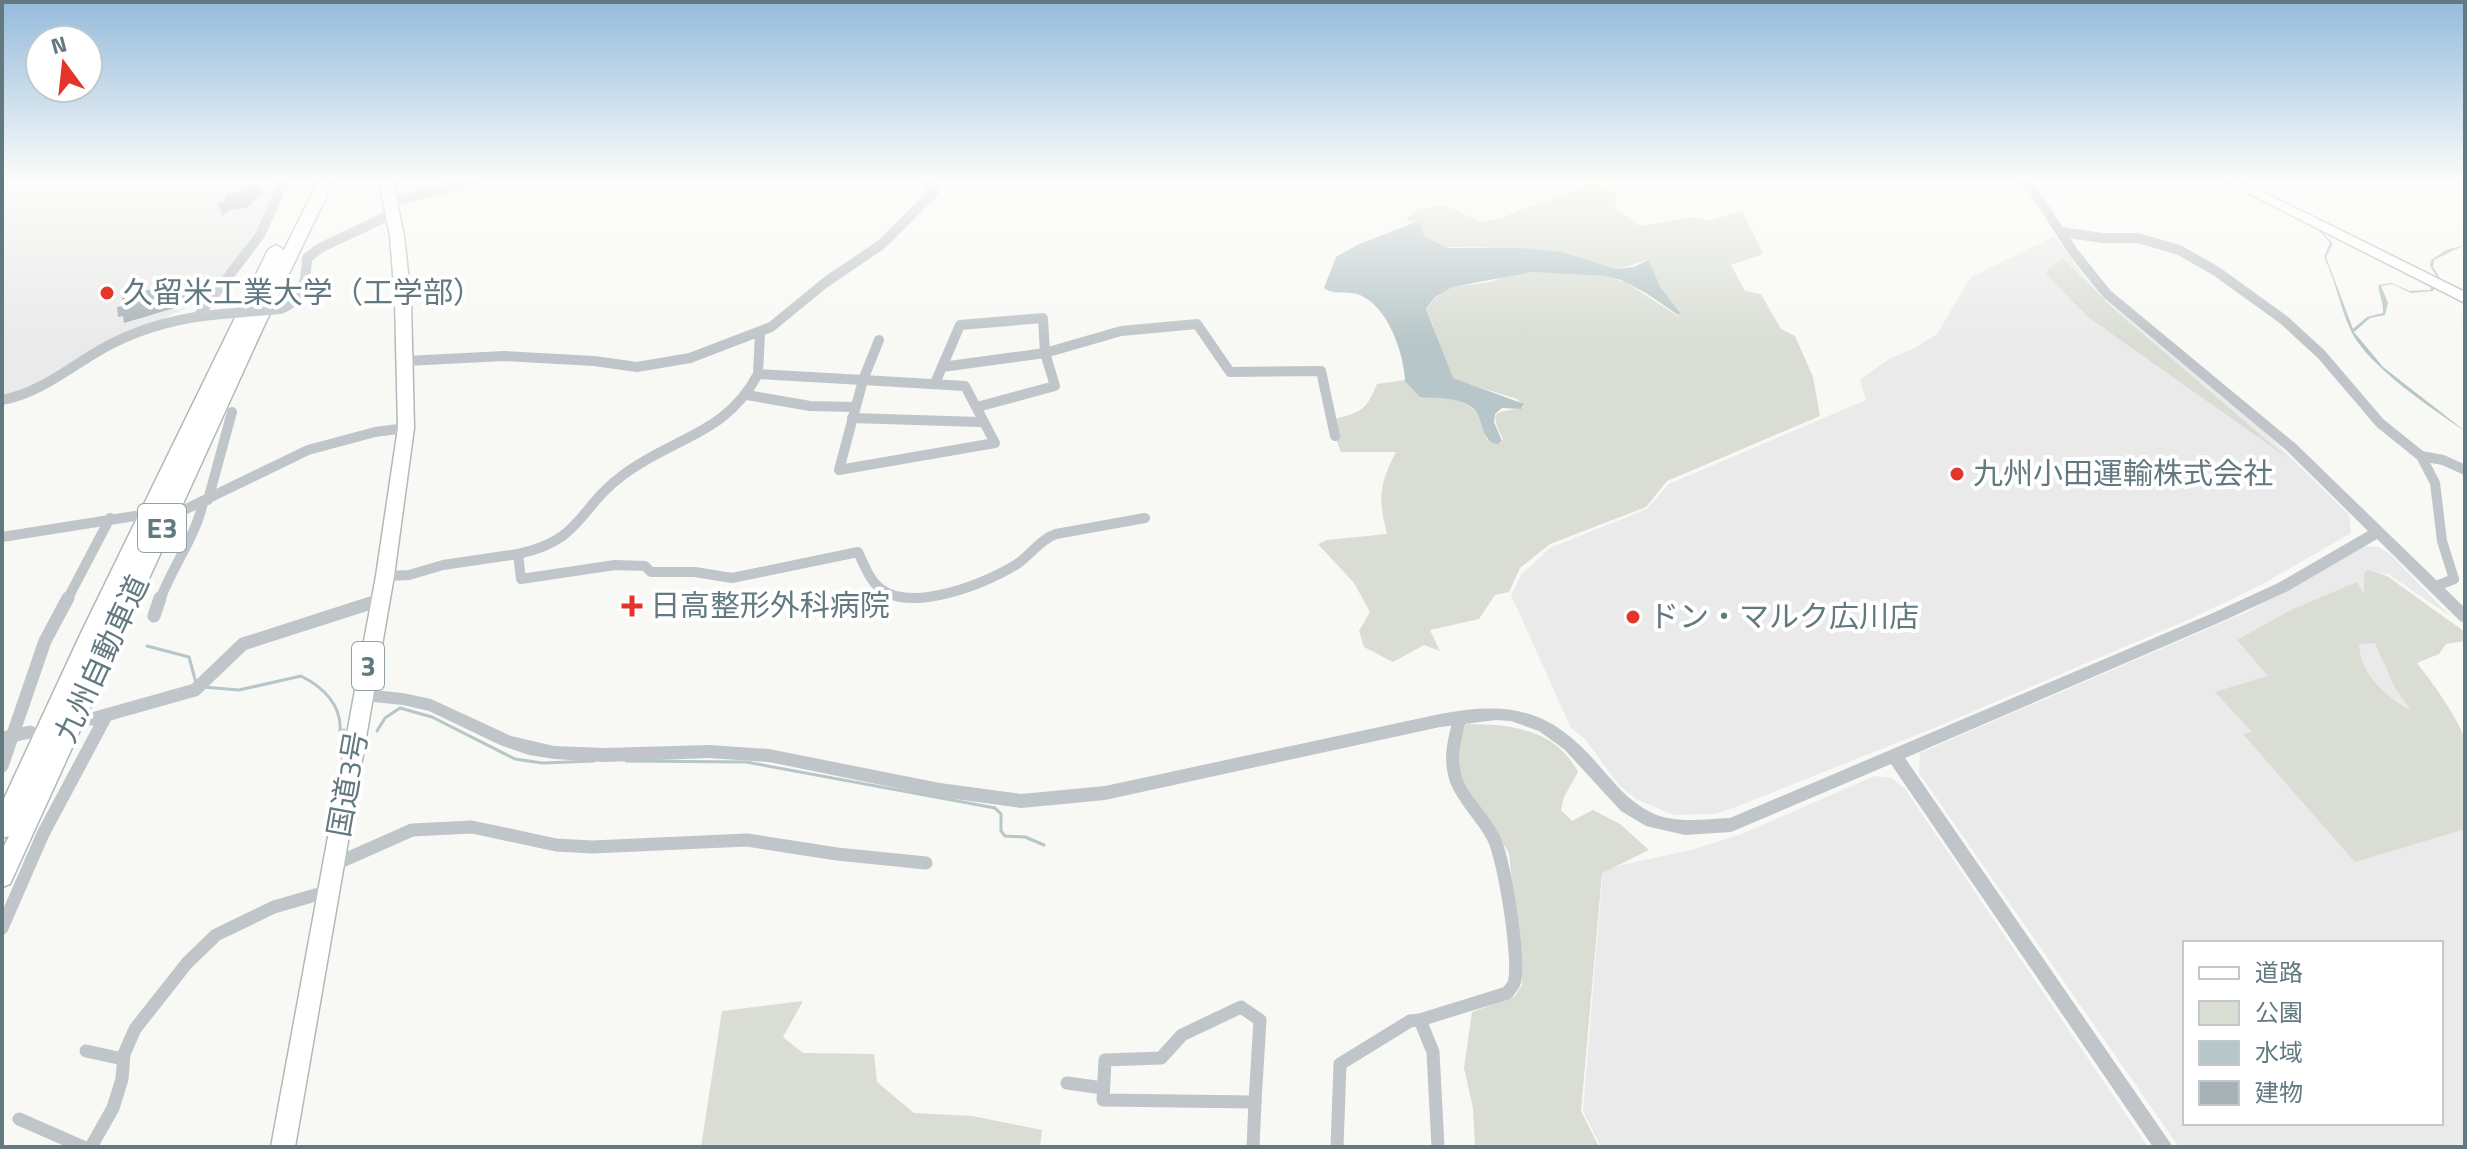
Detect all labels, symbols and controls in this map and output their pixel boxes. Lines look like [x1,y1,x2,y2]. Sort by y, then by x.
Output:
north arrow [24,24,104,104]
text: N [47,26,71,63]
place label: 久留米工業大学（工学部） [123,269,483,315]
marker: 久留米工業大学（工学部） [98,284,116,302]
place label: 九州小田運輸株式会社 [1973,450,2273,496]
marker: 九州小田運輸株式会社 [1948,465,1966,483]
road number: E3 [138,504,186,552]
street label: 九州自動車道 [42,567,160,750]
place label: 日高整形外科病院 [650,582,890,628]
place label: ドン・マルク広川店 [1649,593,1919,639]
marker: 日高整形外科病院 [621,595,643,617]
marker: ドン・マルク広川店 [1624,608,1642,626]
road number: 3 [352,642,384,690]
street label: 国道3号 [315,727,379,840]
legend [2183,941,2443,1125]
text: 道路 [2255,954,2303,990]
text: 公園 [2255,994,2303,1030]
text: 水域 [2255,1034,2303,1070]
text: 建物 [2255,1074,2303,1110]

